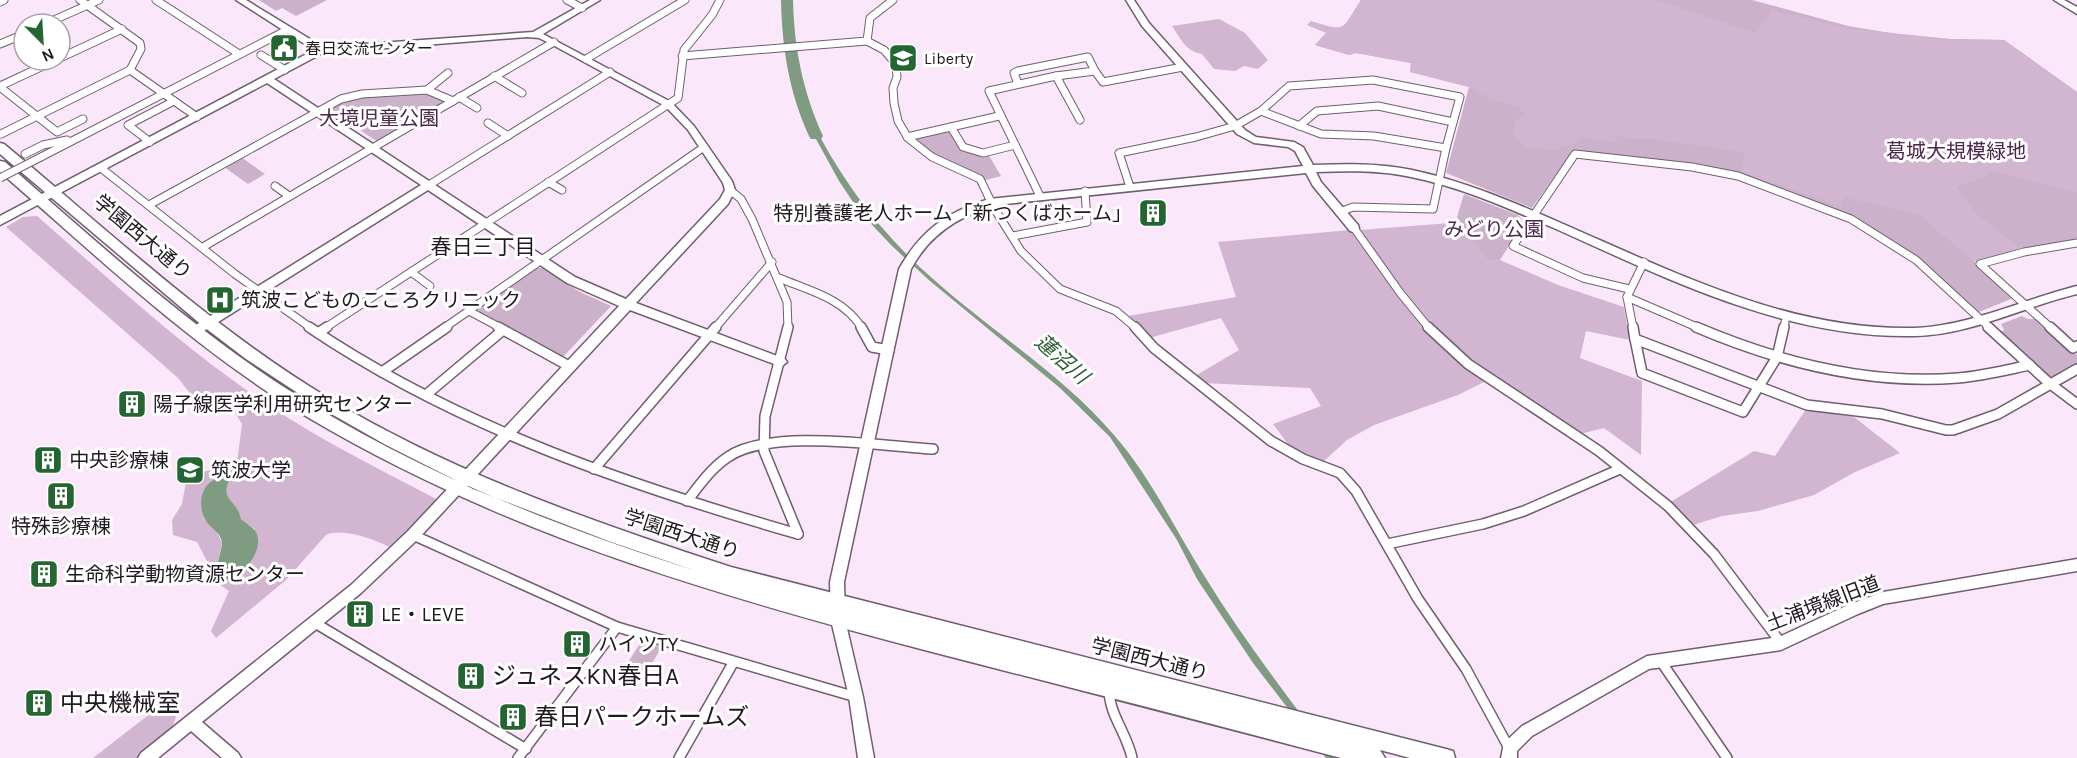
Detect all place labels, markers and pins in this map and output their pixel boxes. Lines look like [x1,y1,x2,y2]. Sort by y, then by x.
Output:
public building icon: 春日交流センター [268,32,300,64]
place label: 春日交流センター [305,39,433,58]
school or university icon: Liberty [887,42,919,74]
place label: Liberty [924,49,974,68]
building icon: 特別養護老人ホーム「新つくばホーム」 [1137,197,1169,229]
place label: 特別養護老人ホーム「新つくばホーム」 [773,202,1132,225]
hospital icon: 筑波こどものこころクリニック [204,284,236,316]
place label: 筑波こどものこころクリニック [241,289,521,312]
building icon: 陽子線医学利用研究センター [116,388,148,420]
place label: 陽子線医学利用研究センター [153,393,413,416]
building icon: 中央診療棟 [32,444,64,476]
place label: 中央診療棟 [69,449,169,472]
school or university icon: 筑波大学 [174,454,206,486]
place label: 筑波大学 [211,459,291,482]
building icon: 特殊診療棟 [45,480,77,512]
place label: 特殊診療棟 [11,515,111,538]
building icon: 生命科学動物資源センター [28,558,60,590]
place label: 生命科学動物資源センター [65,563,305,586]
building icon: LE・LEVE [344,598,376,630]
place label: LE・LEVE [381,603,465,626]
building icon: ハイツTY [561,628,593,660]
place label: ハイツTY [598,633,679,656]
building icon: ジュネスKN春日A [455,660,487,692]
place label: ジュネスKN春日A [492,662,679,690]
building icon: 中央機械室 [23,687,55,719]
place label: 中央機械室 [60,689,180,717]
building icon: 春日パークホームズ [497,701,529,733]
place label: 春日パークホームズ [534,703,749,731]

